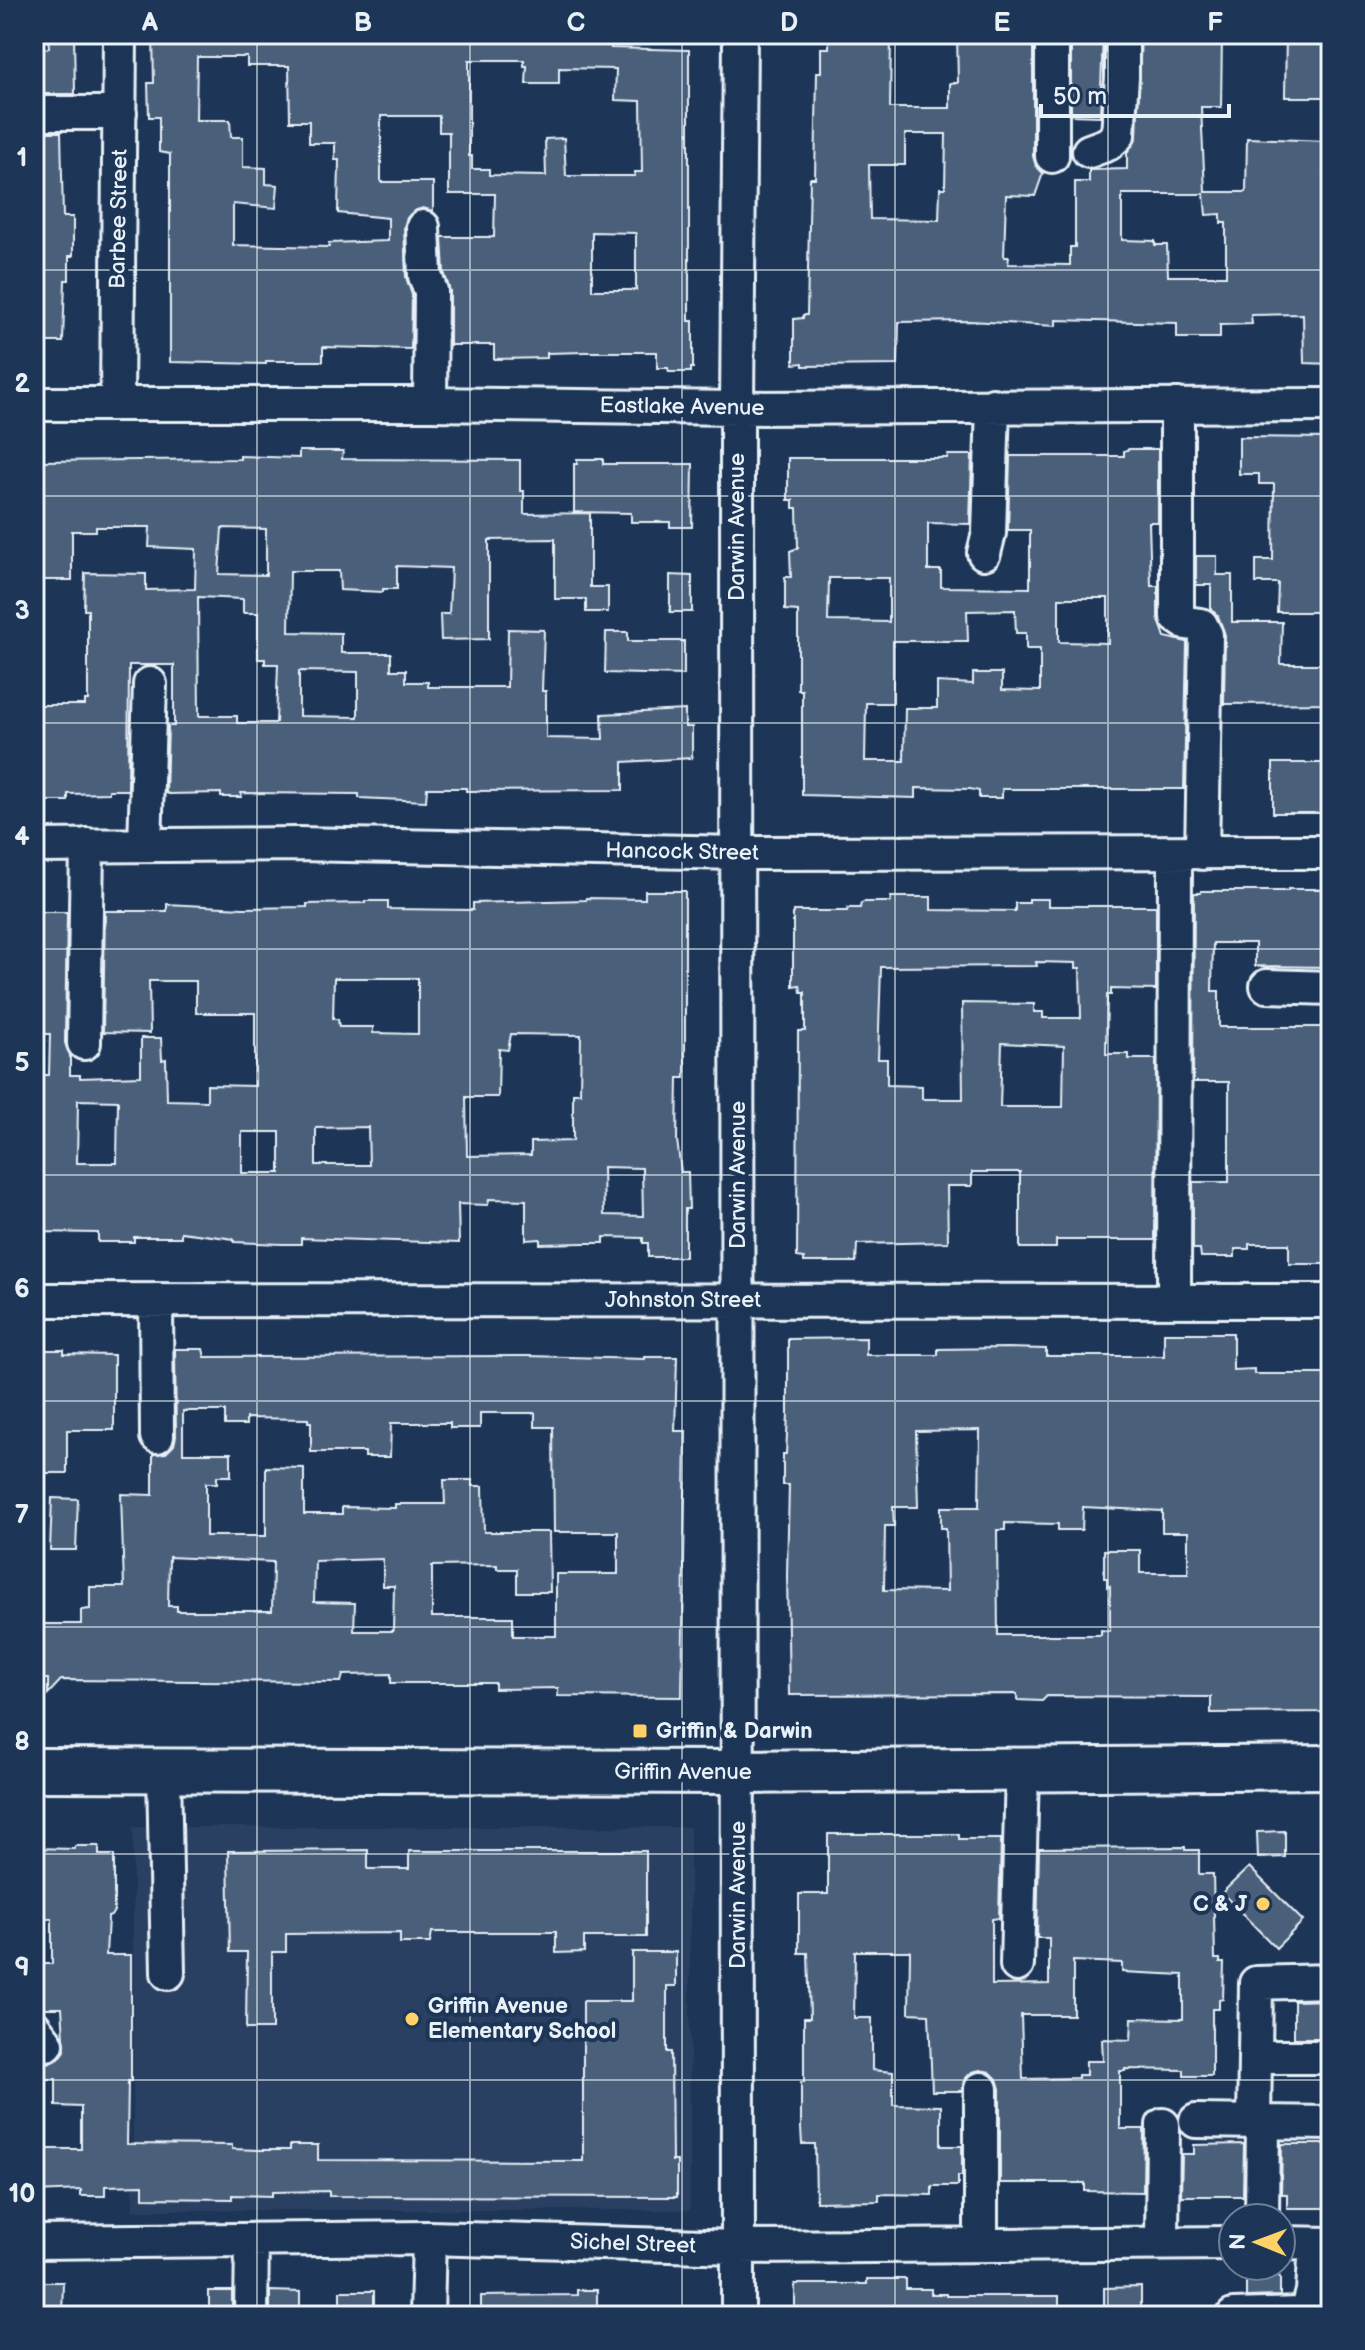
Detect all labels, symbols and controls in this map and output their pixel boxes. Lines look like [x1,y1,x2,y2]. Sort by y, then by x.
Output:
text: A [141,8,158,39]
text: B [354,8,372,39]
text: C [567,8,585,39]
text: D [780,8,798,39]
text: E [994,8,1011,39]
text: F [1207,8,1223,39]
scale bar [1041,68,1229,118]
text: 50 m [1053,82,1107,111]
text: 1 [17,143,27,174]
street label: Barbee Street [104,149,134,289]
text: 2 [14,369,30,400]
street label: Eastlake Avenue [599,392,765,422]
street label: Darwin Avenue [724,453,751,601]
text: 3 [14,596,30,627]
text: 4 [14,822,30,853]
street label: Hancock Street [605,837,759,867]
text: 5 [14,1048,30,1079]
street label: Darwin Avenue [725,1101,752,1249]
text: 6 [14,1274,30,1305]
street label: Johnston Street [605,1287,761,1314]
text: 7 [15,1500,29,1531]
place label: Griffin & Darwin [656,1718,813,1745]
marker: Griffin & Darwin [631,1722,649,1740]
text: 8 [14,1727,30,1758]
street label: Griffin Avenue [614,1759,752,1786]
street label: Darwin Avenue [725,1821,752,1969]
place label: C & J [1193,1891,1248,1918]
marker: C & J [1254,1895,1272,1913]
text: 9 [14,1953,30,1984]
place label: Griffin Avenue Elementary School [428,1993,616,2045]
marker: Griffin Avenue Elementary School [403,2010,421,2028]
text: 10 [8,2179,36,2210]
north arrow [1217,2202,1297,2282]
street label: Sichel Street [569,2228,697,2260]
text: N [1225,2233,1252,2250]

